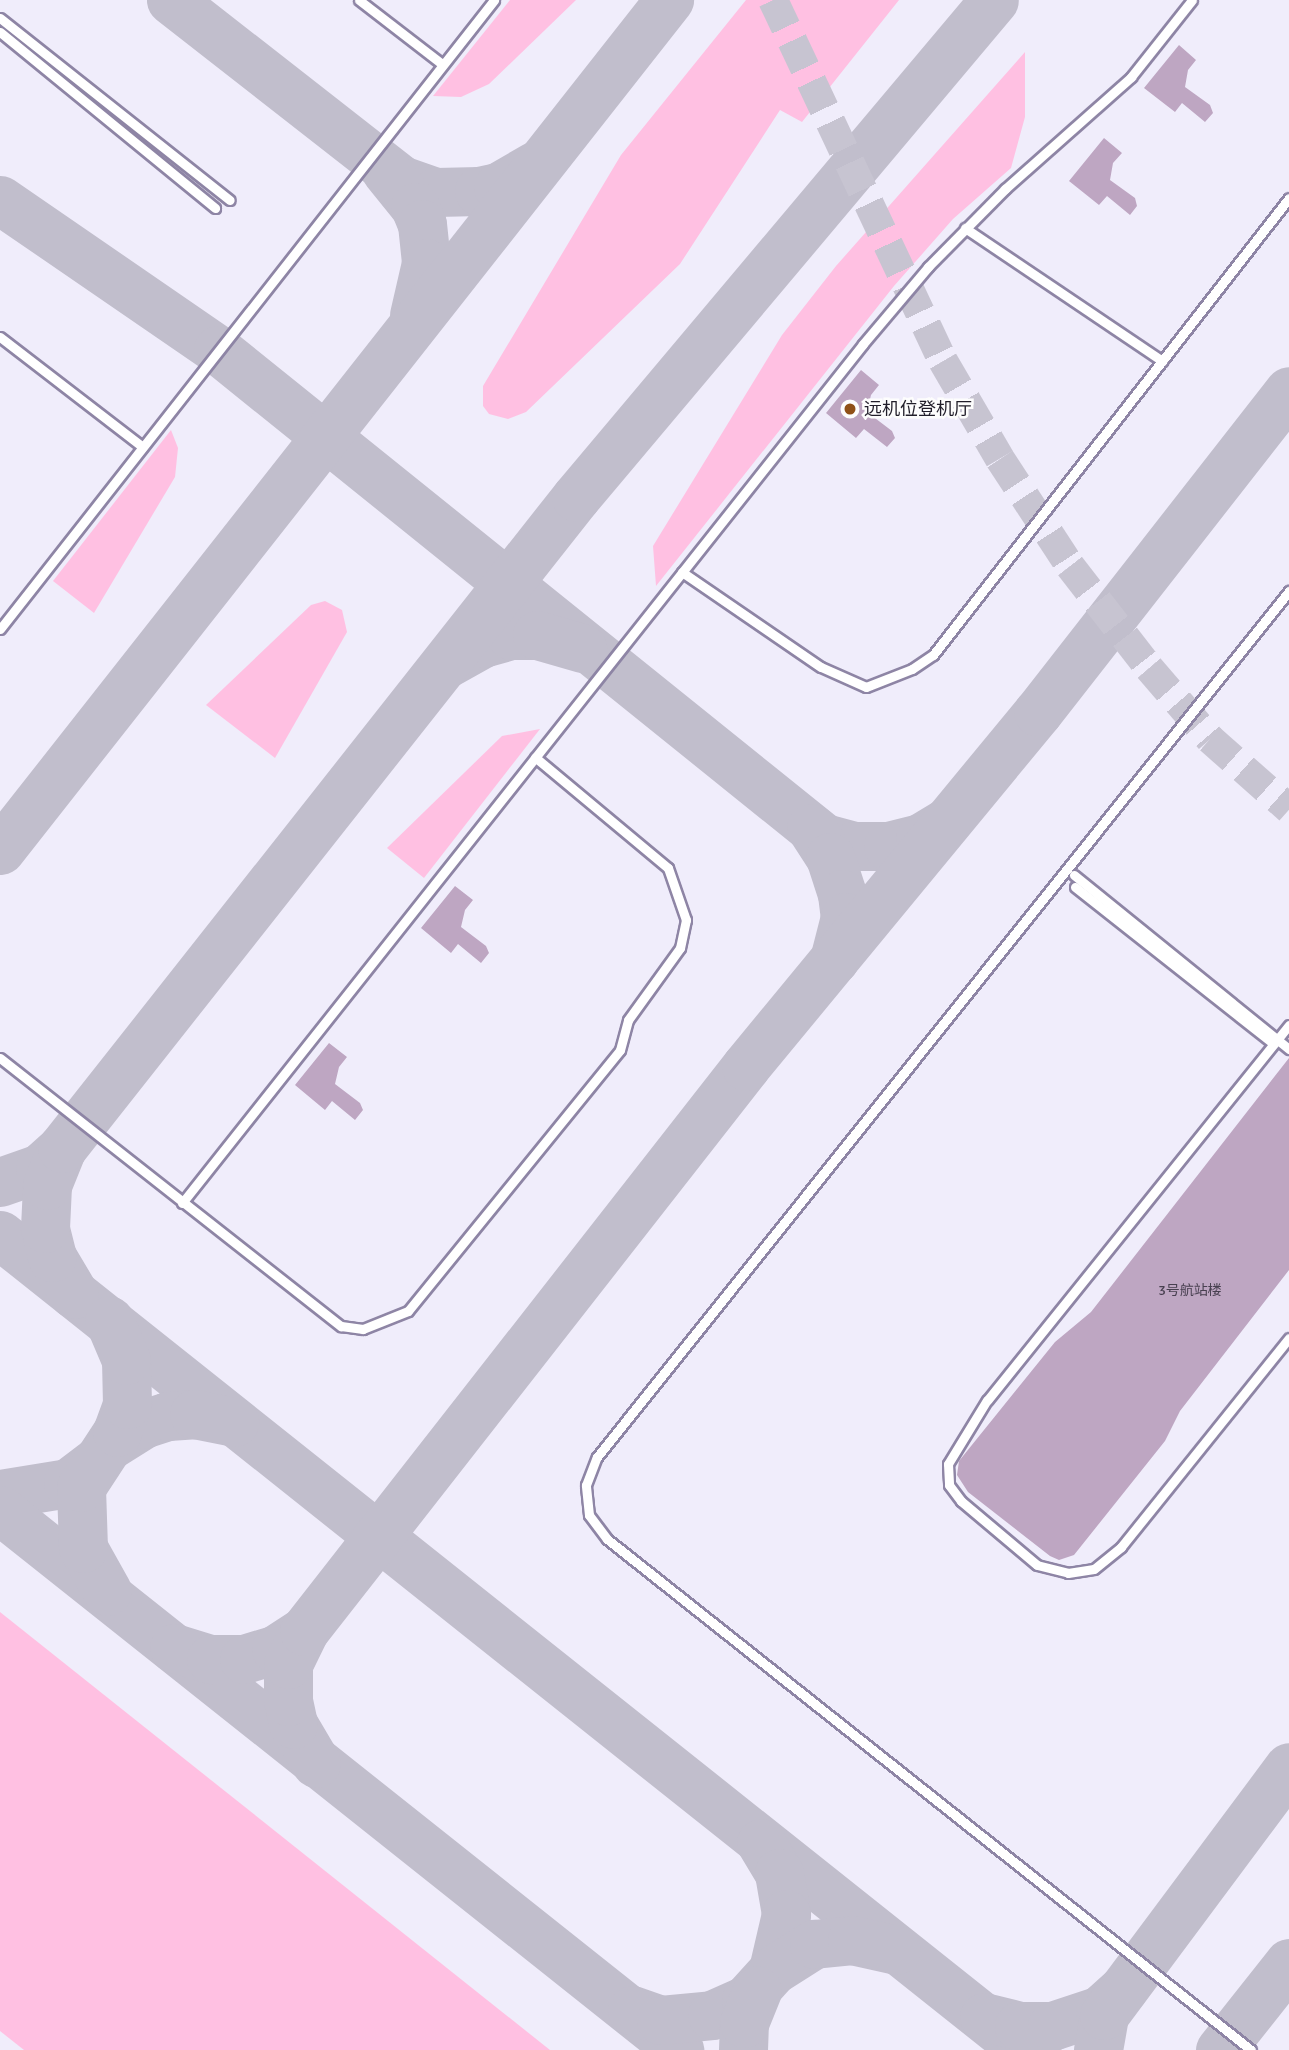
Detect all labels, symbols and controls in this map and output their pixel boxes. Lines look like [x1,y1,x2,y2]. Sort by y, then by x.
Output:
place label: 远机位登机厅 [864,398,972,420]
marker: 远机位登机厅 [842,401,858,417]
house number: 3号航站楼 [1158,1283,1222,1299]

